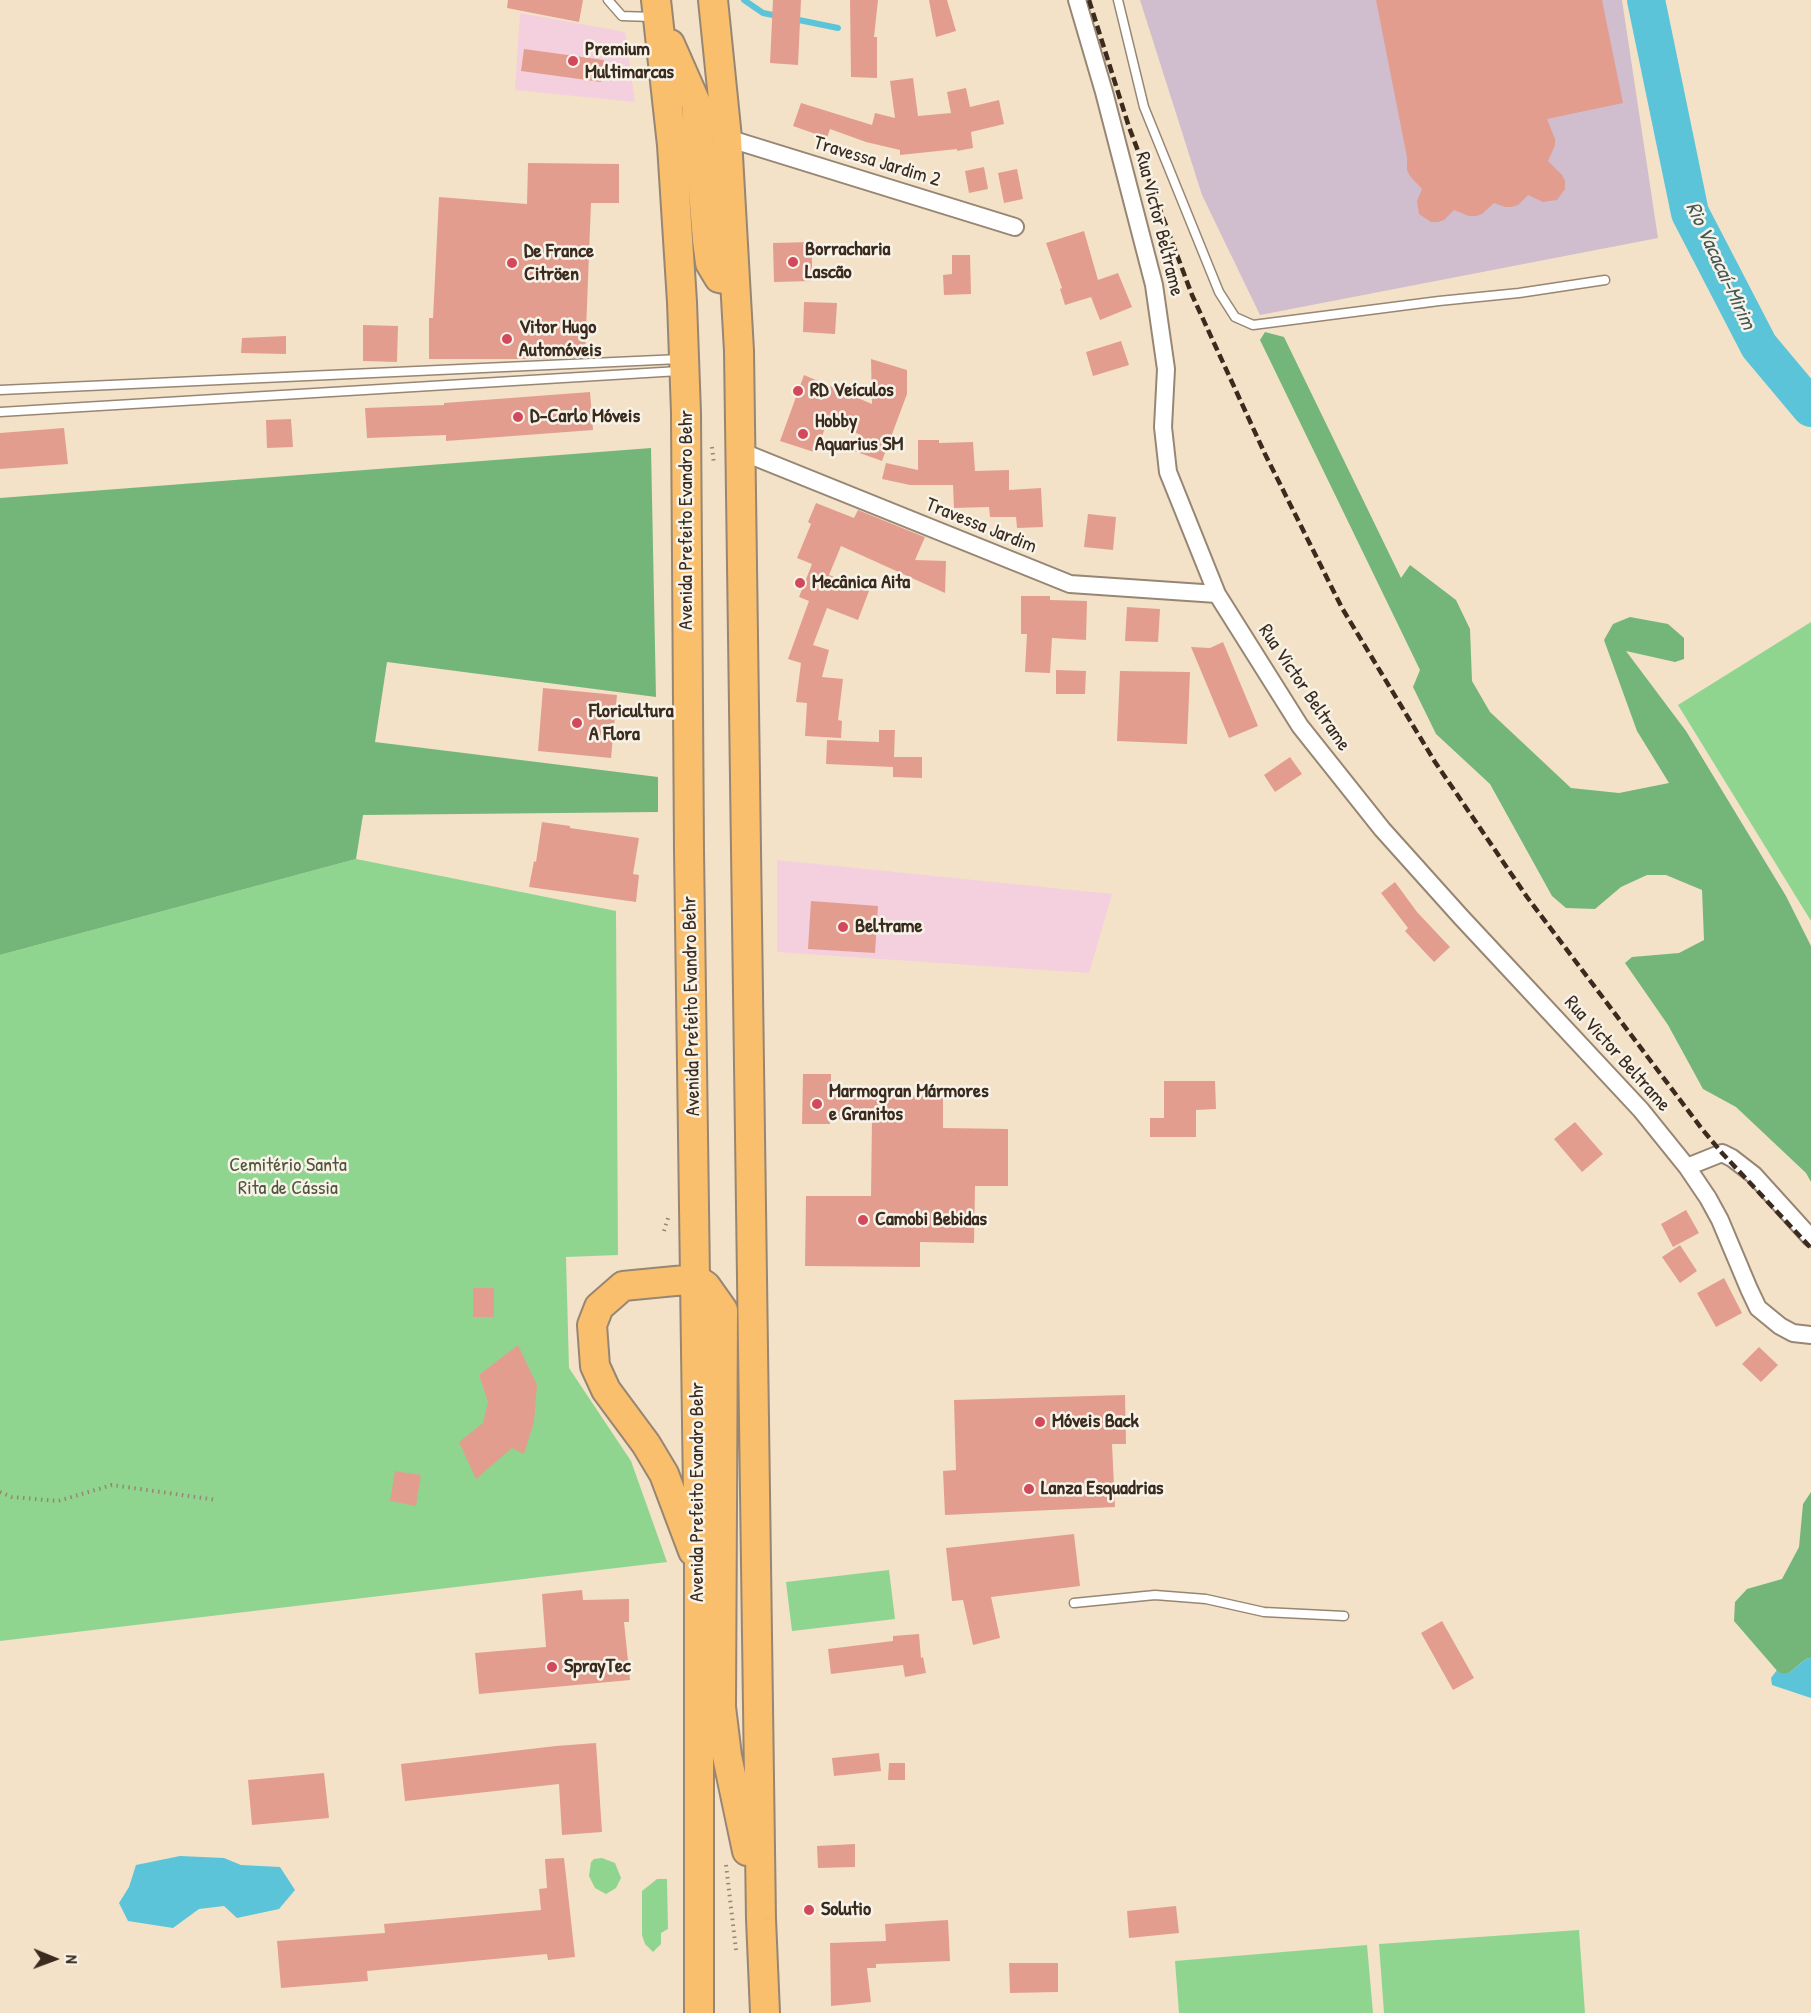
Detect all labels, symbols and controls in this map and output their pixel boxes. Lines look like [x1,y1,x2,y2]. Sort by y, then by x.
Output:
place label: Premium Multimarcas [585,38,674,85]
marker: Premium Multimarcas [566,54,580,68]
street label: Travessa Jardim 2 [811,131,943,193]
street label: Rua Victor Beltrame [1129,149,1189,299]
water label: Rio Vacacaí-Mirim [1679,198,1761,334]
place label: Borracharia Lascão [805,238,890,285]
place label: De France Citröen [524,240,594,287]
marker: Borracharia Lascão [786,255,800,269]
marker: De France Citröen [505,256,519,270]
place label: Vitor Hugo Automóveis [519,316,601,363]
marker: Vitor Hugo Automóveis [500,332,514,346]
place label: RD Veículos [810,379,894,403]
marker: RD Veículos [791,384,805,398]
place label: D-Carlo Móveis [530,405,640,429]
marker: D-Carlo Móveis [511,410,525,424]
street label: Avenida Prefeito Evandro Behr [675,410,699,630]
place label: Hobby Aquarius SM [815,410,903,457]
marker: Hobby Aquarius SM [796,427,810,441]
street label: Travessa Jardim [922,493,1040,559]
place label: Mecânica Aita [812,571,910,595]
marker: Mecânica Aita [793,576,807,590]
street label: Rua Victor Beltrame [1253,620,1355,756]
place label: Floricultura A Flora [589,700,674,747]
marker: Floricultura A Flora [570,716,584,730]
street label: Avenida Prefeito Evandro Behr [678,896,706,1116]
place label: Beltrame [855,915,922,939]
marker: Beltrame [836,920,850,934]
street label: Rua Victor Beltrame [1559,991,1675,1117]
place label: Marmogran Mármores e Granitos [829,1080,989,1127]
marker: Marmogran Mármores e Granitos [810,1097,824,1111]
park label: Cemitério Santa Rita de Cássia [229,1154,347,1201]
place label: Camobi Bebidas [875,1208,987,1232]
marker: Camobi Bebidas [856,1213,870,1227]
street label: Avenida Prefeito Evandro Behr [686,1382,710,1602]
place label: Móveis Back [1052,1410,1139,1434]
marker: Móveis Back [1033,1415,1047,1429]
place label: Lanza Esquadrias [1041,1477,1163,1501]
marker: Lanza Esquadrias [1022,1482,1036,1496]
place label: SprayTec [564,1655,631,1679]
marker: SprayTec [545,1660,559,1674]
place label: Solutio [821,1898,871,1922]
marker: Solutio [802,1903,816,1917]
north arrow [24,1929,84,1989]
text: N [61,1955,83,1964]

